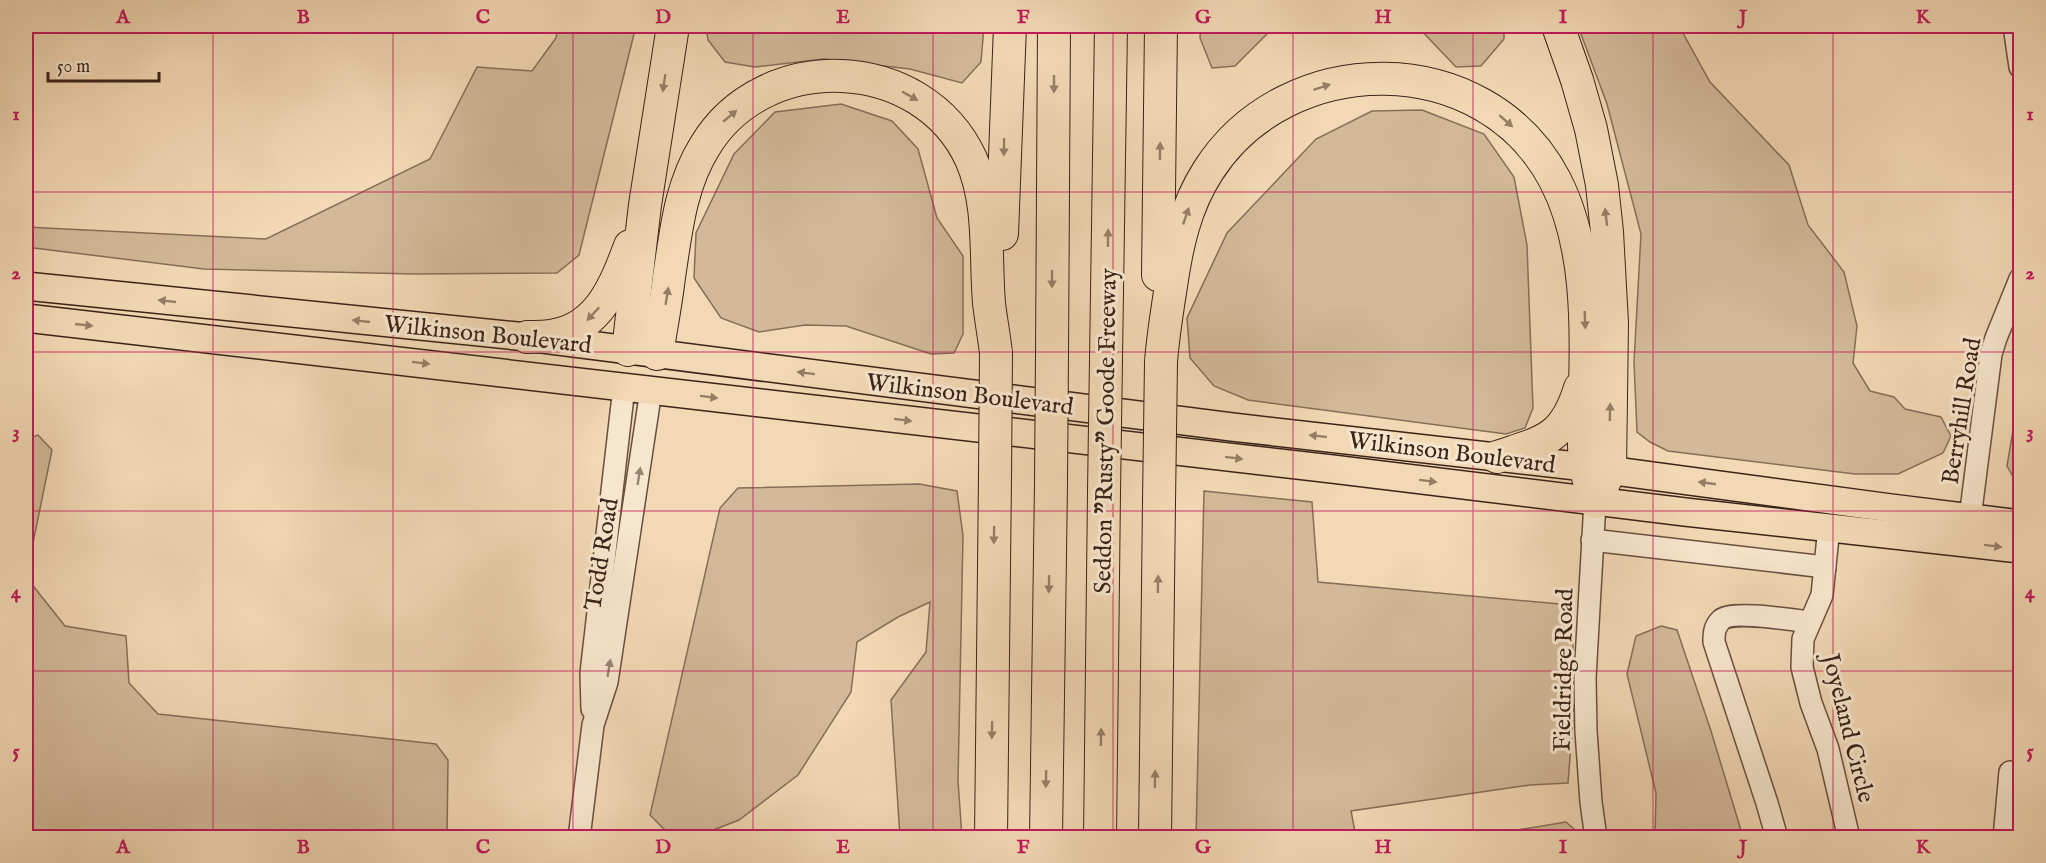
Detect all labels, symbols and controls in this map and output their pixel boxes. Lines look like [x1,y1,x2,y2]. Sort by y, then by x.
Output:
text: A [115,5,131,30]
text: B [296,5,310,30]
text: C [476,5,490,30]
text: D [655,5,671,30]
text: E [836,5,850,30]
text: F [1017,5,1030,30]
text: G [1195,5,1212,30]
text: H [1374,5,1392,30]
text: I [1559,5,1568,30]
text: J [1736,5,1748,30]
text: K [1916,5,1932,30]
scale bar [48,45,159,83]
text: 50 m [57,56,90,79]
one-way arrow [659,74,668,93]
one-way arrow [1049,74,1059,93]
one-way arrow [1313,82,1331,91]
one-way arrow [902,91,919,101]
text: 1 [12,102,20,127]
text: 1 [2026,102,2034,127]
one-way arrow [722,110,737,123]
one-way arrow [1498,114,1513,127]
one-way arrow [1000,137,1009,156]
one-way arrow [1155,142,1164,161]
one-way arrow [1181,207,1191,225]
one-way arrow [1601,207,1610,226]
one-way arrow [1103,228,1113,247]
text: 2 [11,261,21,286]
text: 2 [2025,261,2035,286]
street label: Seddon "Rusty" Goode Freeway [1088,268,1125,594]
one-way arrow [1047,269,1057,288]
one-way arrow [662,286,671,305]
one-way arrow [157,297,176,306]
one-way arrow [586,307,600,322]
street label: Wilkinson Boulevard [383,309,593,362]
one-way arrow [1580,310,1589,329]
one-way arrow [352,316,371,326]
one-way arrow [74,320,93,329]
street label: Berryhill Road [1936,336,1989,487]
one-way arrow [411,358,430,368]
street label: Wilkinson Boulevard [864,367,1075,424]
one-way arrow [796,368,815,378]
one-way arrow [700,392,719,402]
one-way arrow [1605,402,1615,421]
one-way arrow [894,415,913,425]
text: 3 [12,420,20,445]
text: 3 [2026,420,2034,445]
street label: Wilkinson Boulevard [1346,425,1557,482]
one-way arrow [1309,432,1328,441]
one-way arrow [1225,453,1244,463]
one-way arrow [634,466,643,485]
one-way arrow [1418,476,1437,486]
one-way arrow [1698,479,1717,488]
street label: Todd Road [578,496,627,613]
one-way arrow [989,525,999,544]
one-way arrow [1984,541,2003,551]
one-way arrow [1044,574,1054,593]
one-way arrow [1153,575,1163,594]
text: 4 [11,580,22,605]
text: 4 [2025,580,2036,605]
street label: Fieldridge Road [1548,588,1581,752]
street label: Joyeland Circle [1813,648,1881,806]
one-way arrow [604,659,613,678]
one-way arrow [987,720,997,739]
one-way arrow [1096,728,1106,747]
text: 5 [12,739,20,764]
text: 5 [2026,739,2034,764]
one-way arrow [1042,769,1051,788]
one-way arrow [1151,770,1160,789]
text: A [115,835,131,860]
text: B [296,835,310,860]
text: C [476,835,490,860]
text: D [655,835,671,860]
text: E [836,835,850,860]
text: F [1017,835,1030,860]
text: G [1195,835,1212,860]
text: H [1374,835,1392,860]
text: I [1559,835,1568,860]
text: J [1736,835,1748,860]
text: K [1916,835,1932,860]

